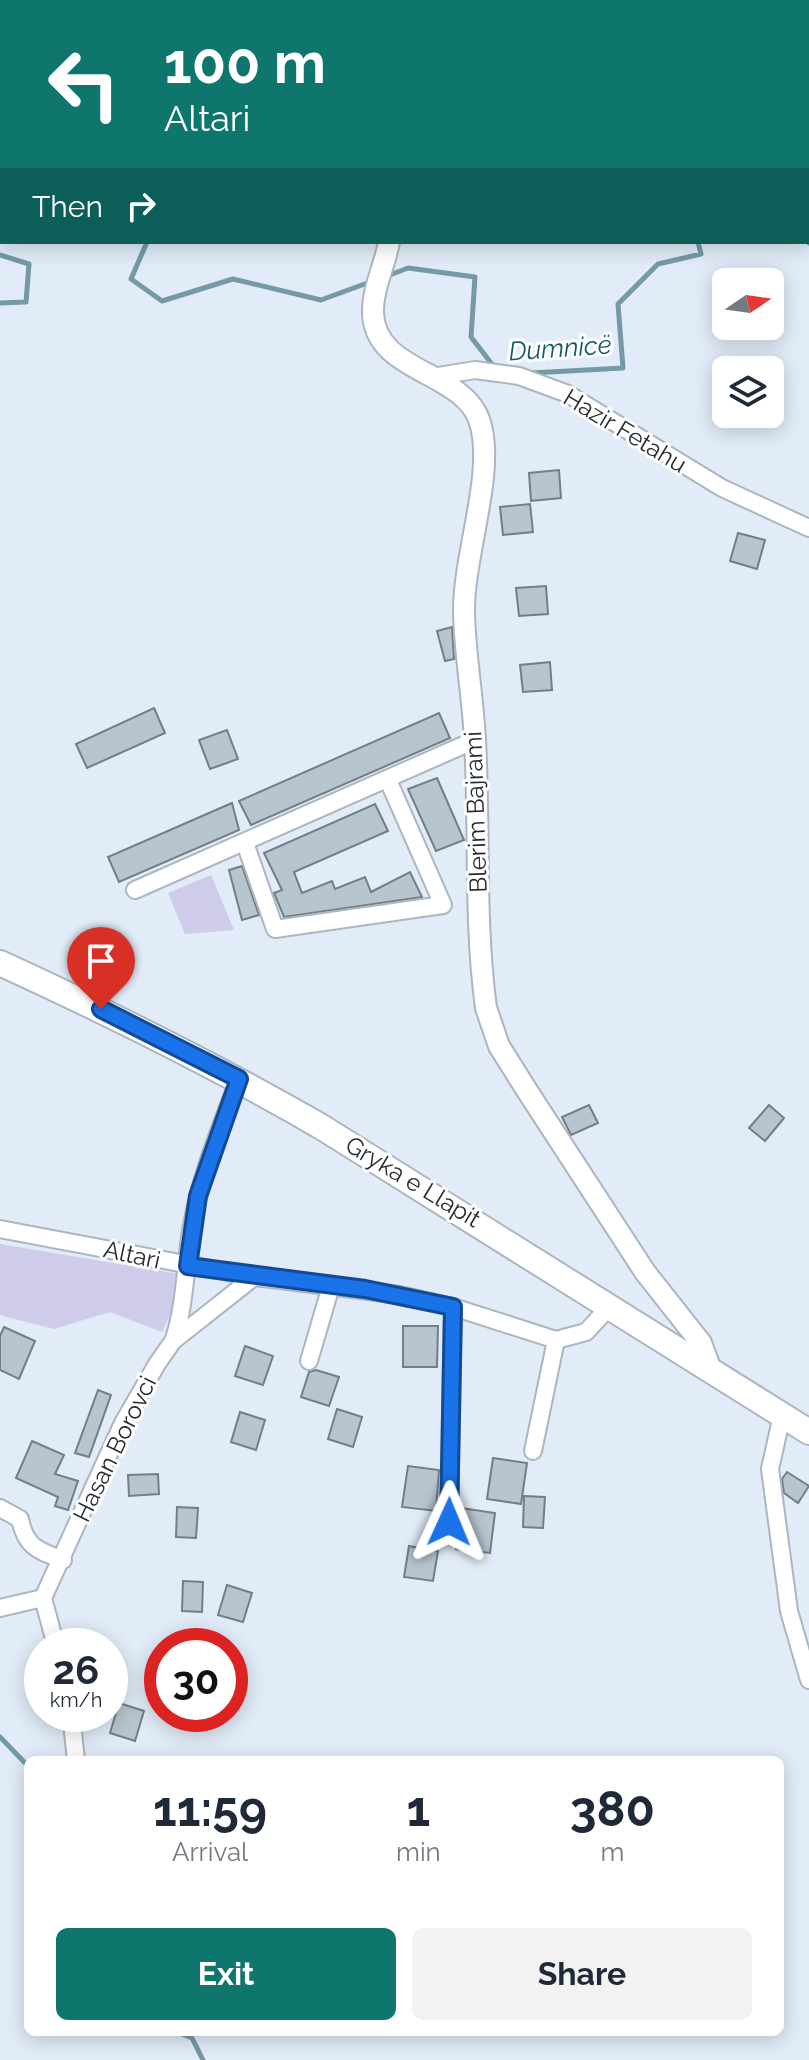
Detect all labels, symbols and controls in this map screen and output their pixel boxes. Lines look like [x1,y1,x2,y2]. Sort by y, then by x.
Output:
text: 100 m [164,30,326,96]
icon: left [32,32,136,136]
text: Altari [164,97,250,139]
icon: right [119,184,163,228]
text: Then [32,189,103,224]
north arrow [712,268,784,340]
map controls [712,268,784,428]
water label: Dumnicë [507,329,613,367]
button: layers [712,356,784,428]
street label: Hazir Fetahu [558,383,692,479]
street label: Blerim Bajrami [458,731,493,893]
pin [67,927,135,1009]
icon: arrive [79,939,123,983]
street label: Gryka e Llapit [340,1130,486,1233]
street label: Altari [101,1234,163,1275]
street label: Hasan Borovci [67,1371,162,1526]
position arrow [407,1480,491,1564]
speed limit sign: 30 [144,1628,248,1732]
text: 26 [53,1646,99,1693]
text: km/h [50,1688,102,1712]
text: 11:59 [153,1781,267,1837]
text: 1 [407,1781,430,1837]
text: 380 [570,1781,655,1837]
text: Arrival [172,1837,248,1867]
text: min [396,1837,441,1867]
text: m [600,1837,624,1867]
button: Exit [56,1928,396,2020]
button: Share [412,1928,752,2020]

